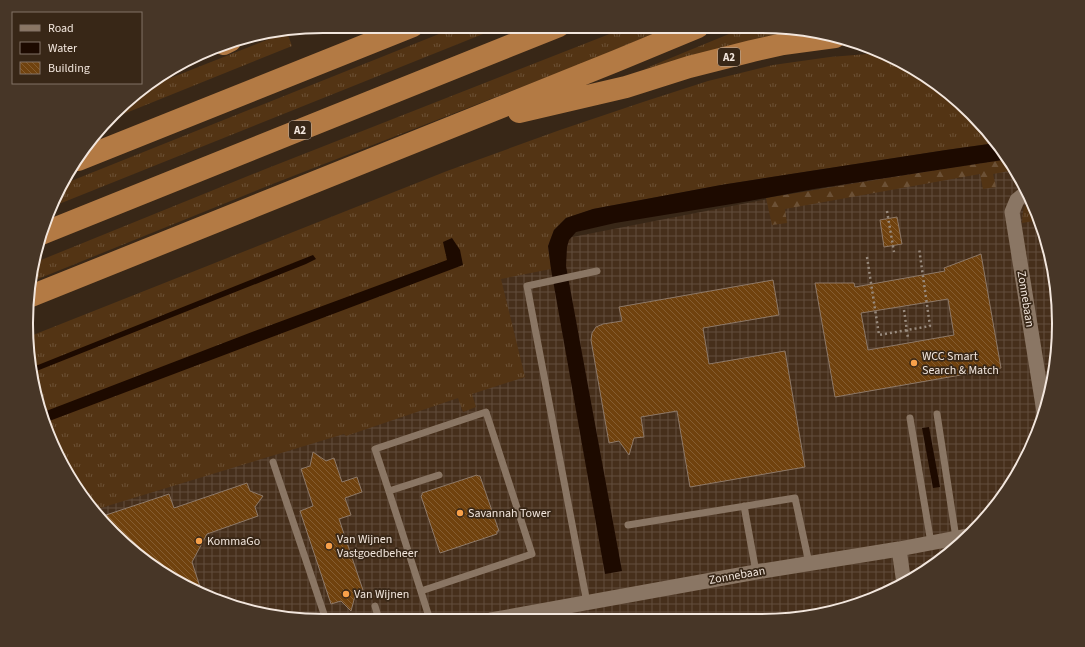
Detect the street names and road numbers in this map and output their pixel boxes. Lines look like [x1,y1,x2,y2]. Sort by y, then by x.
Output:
road number: A2 [718,48,740,66]
road number: A2 [289,121,311,139]
street label: Zonnebaan [1013,270,1038,329]
street label: Zonnebaan [708,562,767,589]

